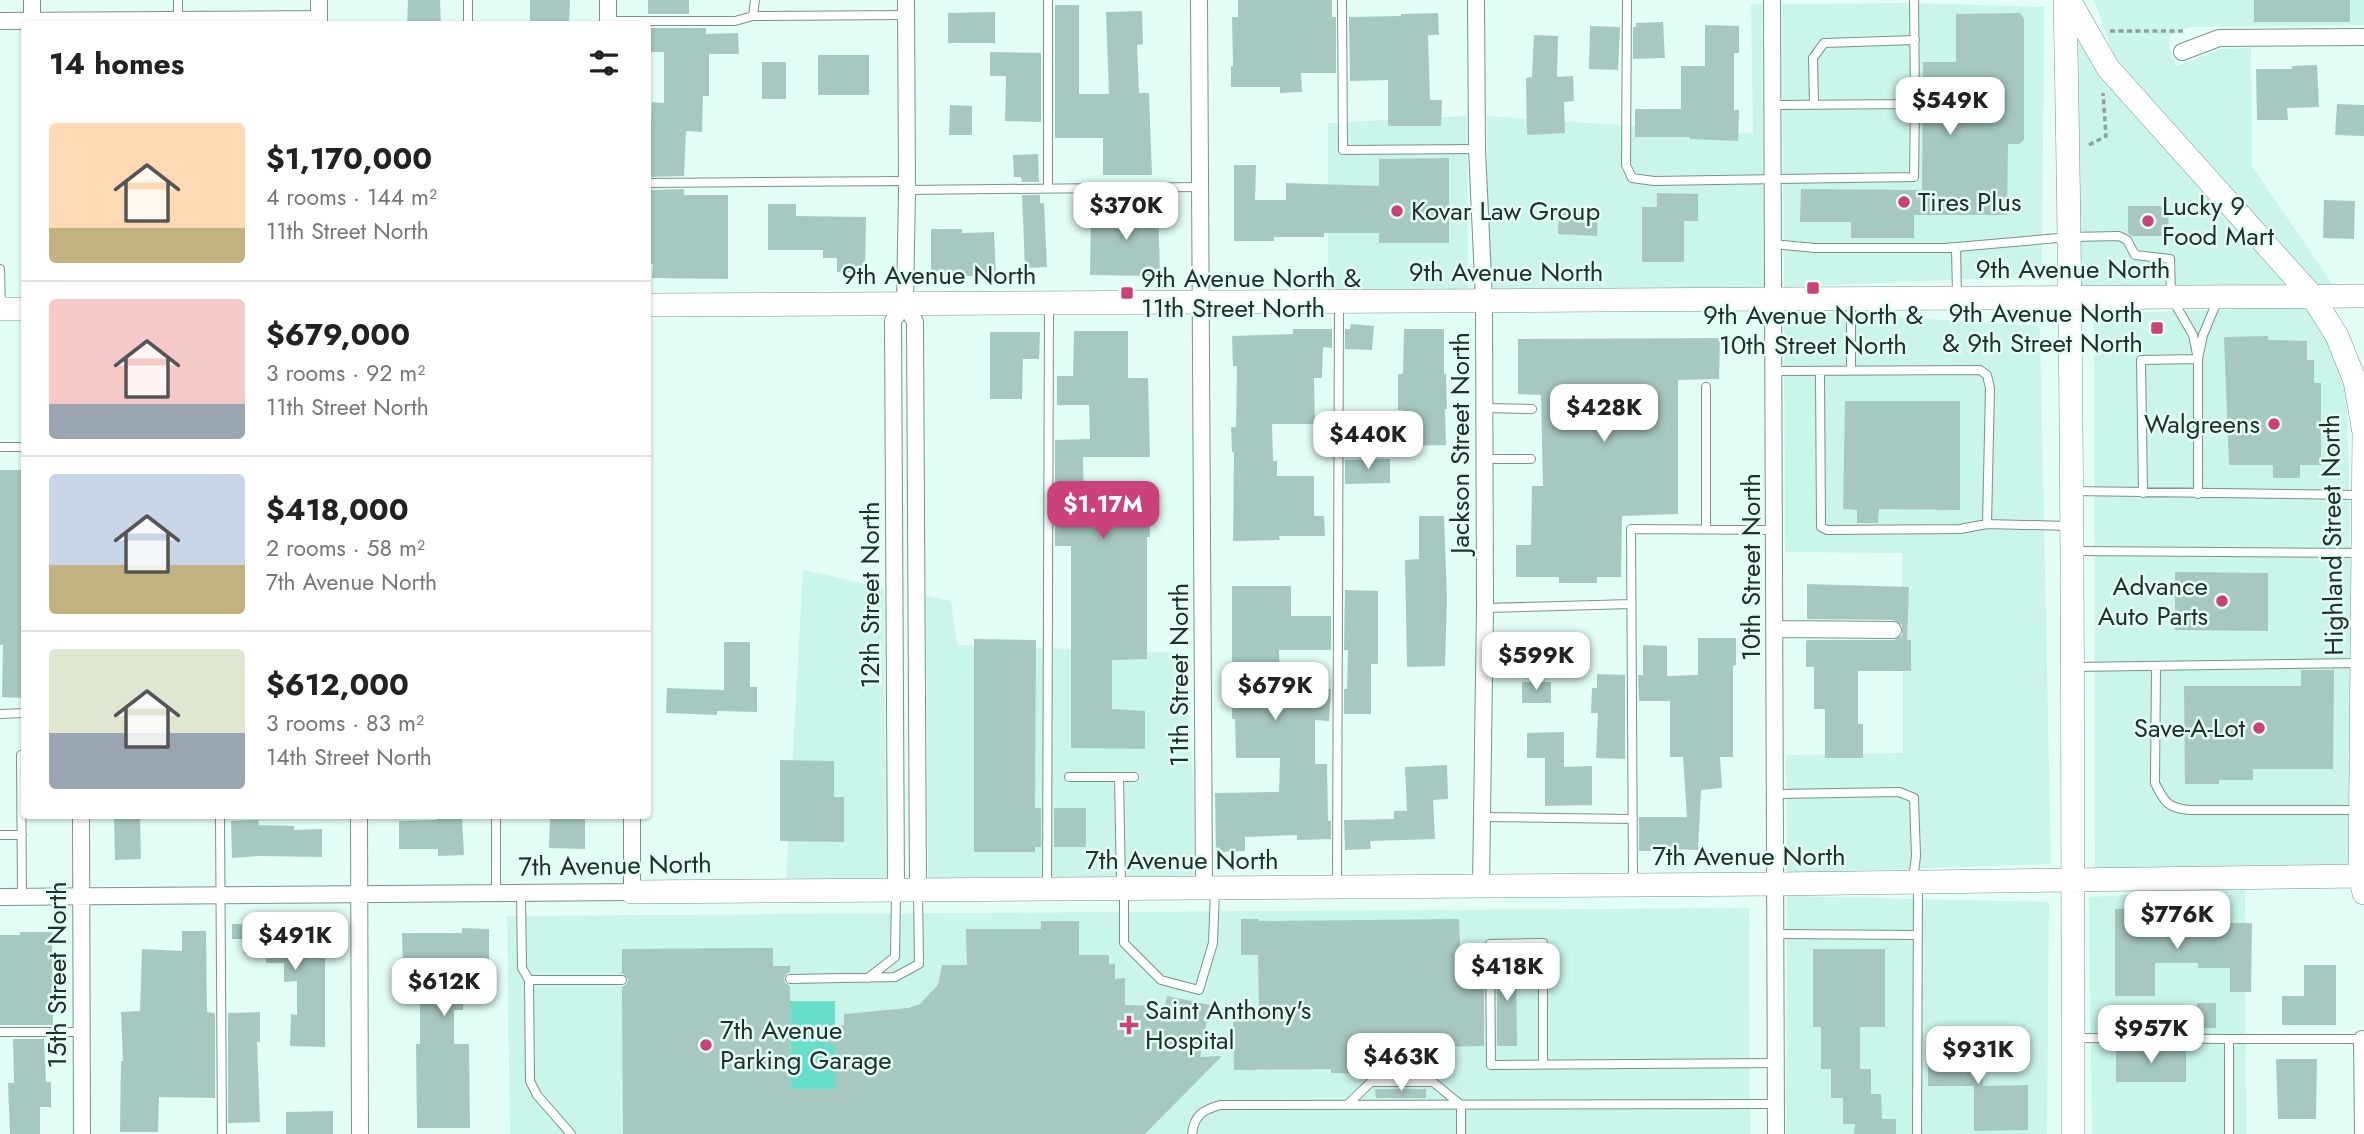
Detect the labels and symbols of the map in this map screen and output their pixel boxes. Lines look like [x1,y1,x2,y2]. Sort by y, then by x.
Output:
pin: $549K [1901,78,1999,137]
pin: $370K [1077,182,1175,242]
place label: Tires Plus [1918,183,2021,221]
place label: Lucky 9 Food Mart [2162,187,2275,255]
place label: Kovar Law Group [1411,192,1600,230]
marker: Tires Plus [1896,194,1912,210]
marker: Kovar Law Group [1389,203,1405,219]
marker: Lucky 9 Food Mart [2140,213,2156,229]
street label: 9th Avenue North [1976,250,2170,288]
street label: 9th Avenue North [1409,253,1603,291]
street label: 9th Avenue North [842,256,1036,294]
place label: 9th Avenue North & 11th Street North [1141,259,1361,327]
marker: 9th Avenue North & 10th Street North [1805,280,1821,296]
marker: 9th Avenue North & 11th Street North [1119,285,1135,301]
place label: 9th Avenue North & 9th Street North [1942,294,2143,362]
place label: 9th Avenue North & 10th Street North [1703,296,1923,364]
marker: 9th Avenue North & 9th Street North [2149,320,2165,336]
street label: Jackson Street North [1441,332,1479,557]
pin: $428K [1555,384,1653,444]
place label: Walgreens [2144,405,2260,443]
pin: $440K [1319,412,1417,471]
street label: Highland Street North [2311,414,2353,656]
marker: Walgreens [2266,416,2282,432]
street label: 10th Street North [1732,473,1770,661]
pin: $1.17M [1046,482,1160,541]
street label: 12th Street North [851,501,889,689]
place label: Advance Auto Parts [2098,567,2208,635]
street label: 11th Street North [1160,583,1198,767]
marker: Advance Auto Parts [2214,593,2230,609]
pin: $599K [1487,632,1585,692]
pin: $679K [1226,662,1324,722]
place label: Save-A-Lot [2134,709,2246,747]
marker: Save-A-Lot [2251,720,2267,736]
street label: 7th Avenue North [1652,837,1846,875]
street label: 7th Avenue North [1085,841,1279,879]
street label: 7th Avenue North [518,844,712,886]
street label: 15th Street North [38,881,76,1069]
pin: $776K [2128,892,2226,951]
pin: $491K [246,912,344,972]
pin: $418K [1458,944,1556,1003]
pin: $612K [395,958,493,1018]
place label: Saint Anthony's Hospital [1145,991,1311,1059]
pin: $957K [2102,1006,2200,1065]
place label: 7th Avenue Parking Garage [720,1011,892,1079]
marker: Saint Anthony's Hospital [1119,1015,1139,1035]
pin: $931K [1929,1026,2027,1086]
pin: $463K [1352,1034,1450,1093]
marker: 7th Avenue Parking Garage [698,1037,714,1053]

